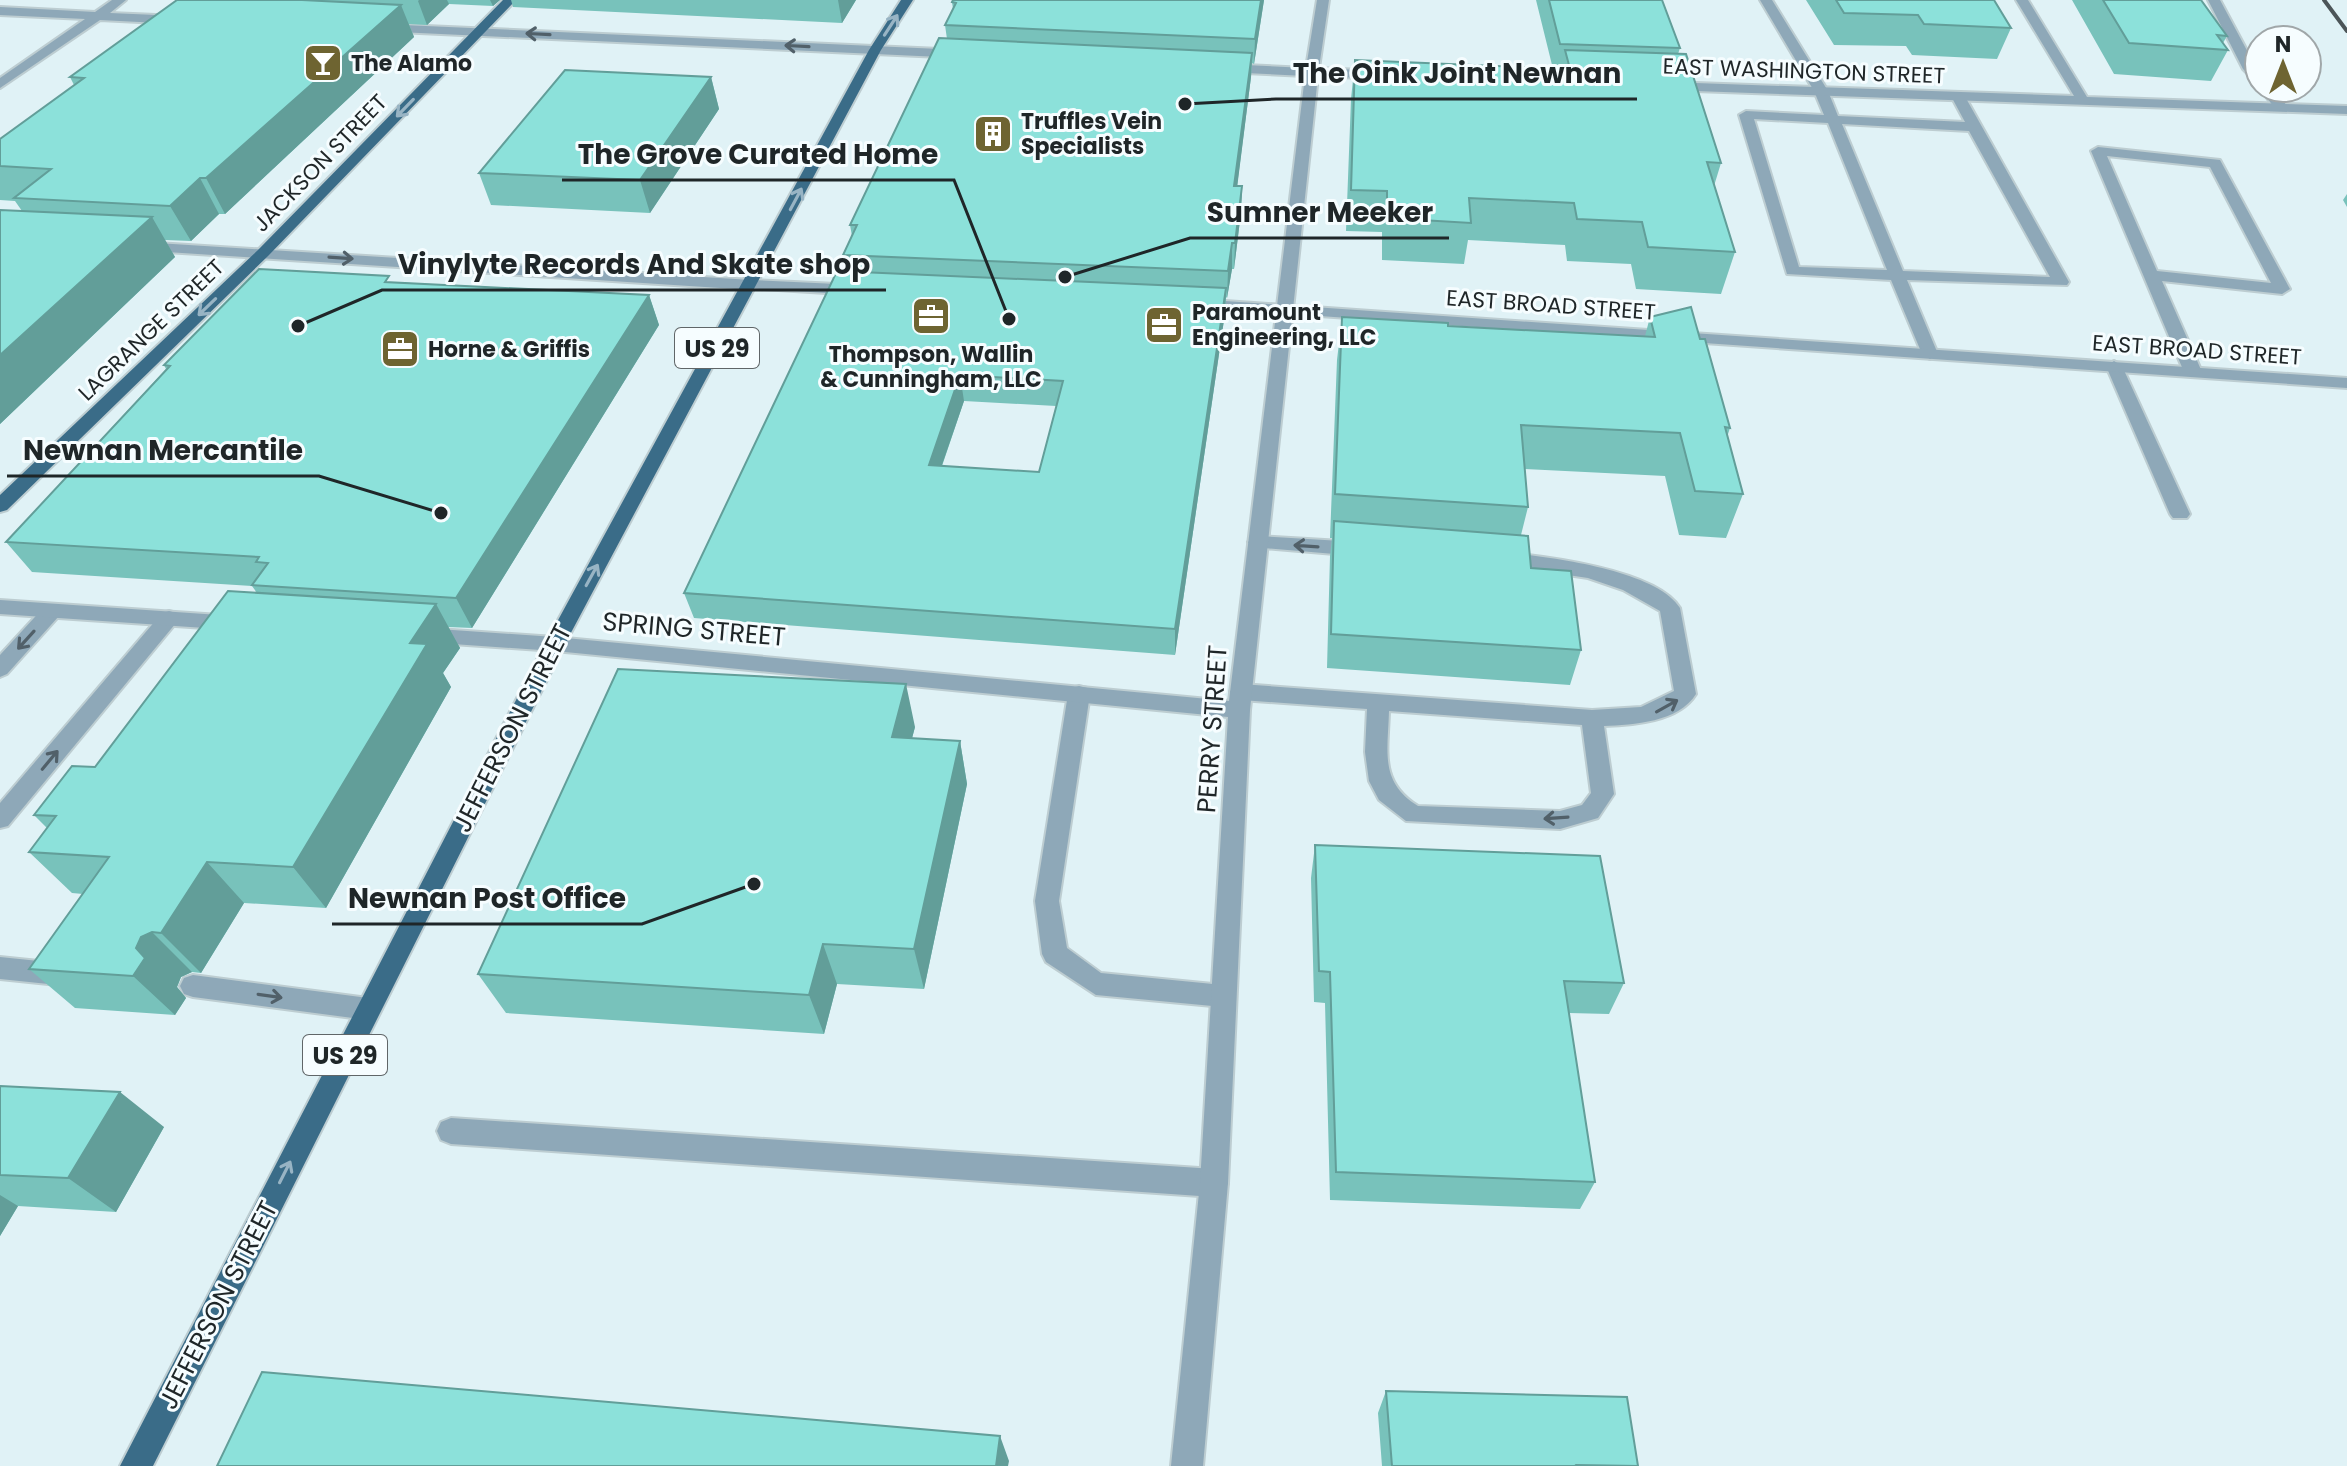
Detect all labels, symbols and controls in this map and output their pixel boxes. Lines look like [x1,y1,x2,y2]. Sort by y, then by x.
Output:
one-way arrow [884,14,900,37]
north arrow [2243,24,2323,104]
one-way arrow [525,27,552,42]
text: N [2275,29,2291,60]
one-way arrow [784,39,811,54]
bar icon: The Alamo [302,42,344,84]
callout: The Oink Joint Newnan [1276,47,1637,99]
place label: The Alamo [351,48,472,79]
street label: EAST WASHINGTON STREET [1662,51,1946,91]
text: The Oink Joint Newnan [1293,54,1621,93]
street label: JACKSON STREET [246,87,394,239]
one-way arrow [396,98,415,117]
place label: Truffles Vein Specialists [1021,106,1162,162]
building icon: Truffles Vein Specialists [972,113,1014,155]
callout: The Grove Curated Home [562,128,954,180]
text: The Grove Curated Home [578,135,938,174]
callout: Sumner Meeker [1190,186,1449,238]
one-way arrow [789,188,805,212]
text: Sumner Meeker [1207,193,1433,232]
callout: Vinylyte Records And Skate shop [382,238,886,290]
text: Vinylyte Records And Skate shop [398,245,870,284]
one-way arrow [327,251,354,266]
street label: LAGRANGE STREET [71,252,231,408]
street label: EAST BROAD STREET [1445,282,1657,328]
office icon: Thompson, Wallin & Cunningham, LLC [910,295,952,337]
one-way arrow [198,297,217,316]
place label: Paramount Engineering, LLC [1192,297,1377,353]
office icon: Paramount Engineering, LLC [1143,304,1185,346]
street label: EAST BROAD STREET [2091,327,2303,373]
office icon: Horne & Griffis [379,328,421,370]
road number: US 29 [675,328,759,368]
place label: Horne & Griffis [428,334,590,365]
place label: Thompson, Wallin & Cunningham, LLC [820,339,1042,395]
callout: Newnan Mercantile [7,424,319,476]
text: Newnan Mercantile [23,431,303,470]
one-way arrow [1293,538,1320,553]
one-way arrow [585,564,601,588]
street label: SPRING STREET [601,603,787,655]
street label: JEFFERSON STREET [444,618,580,838]
one-way arrow [17,629,35,649]
street label: PERRY STREET [1188,644,1236,814]
one-way arrow [1655,697,1678,713]
one-way arrow [41,750,59,770]
one-way arrow [1543,811,1569,826]
callout: Newnan Post Office [332,872,642,924]
text: Newnan Post Office [348,879,626,918]
one-way arrow [257,989,282,1004]
road number: US 29 [303,1035,387,1075]
one-way arrow [278,1160,294,1184]
street label: JEFFERSON STREET [150,1195,286,1415]

